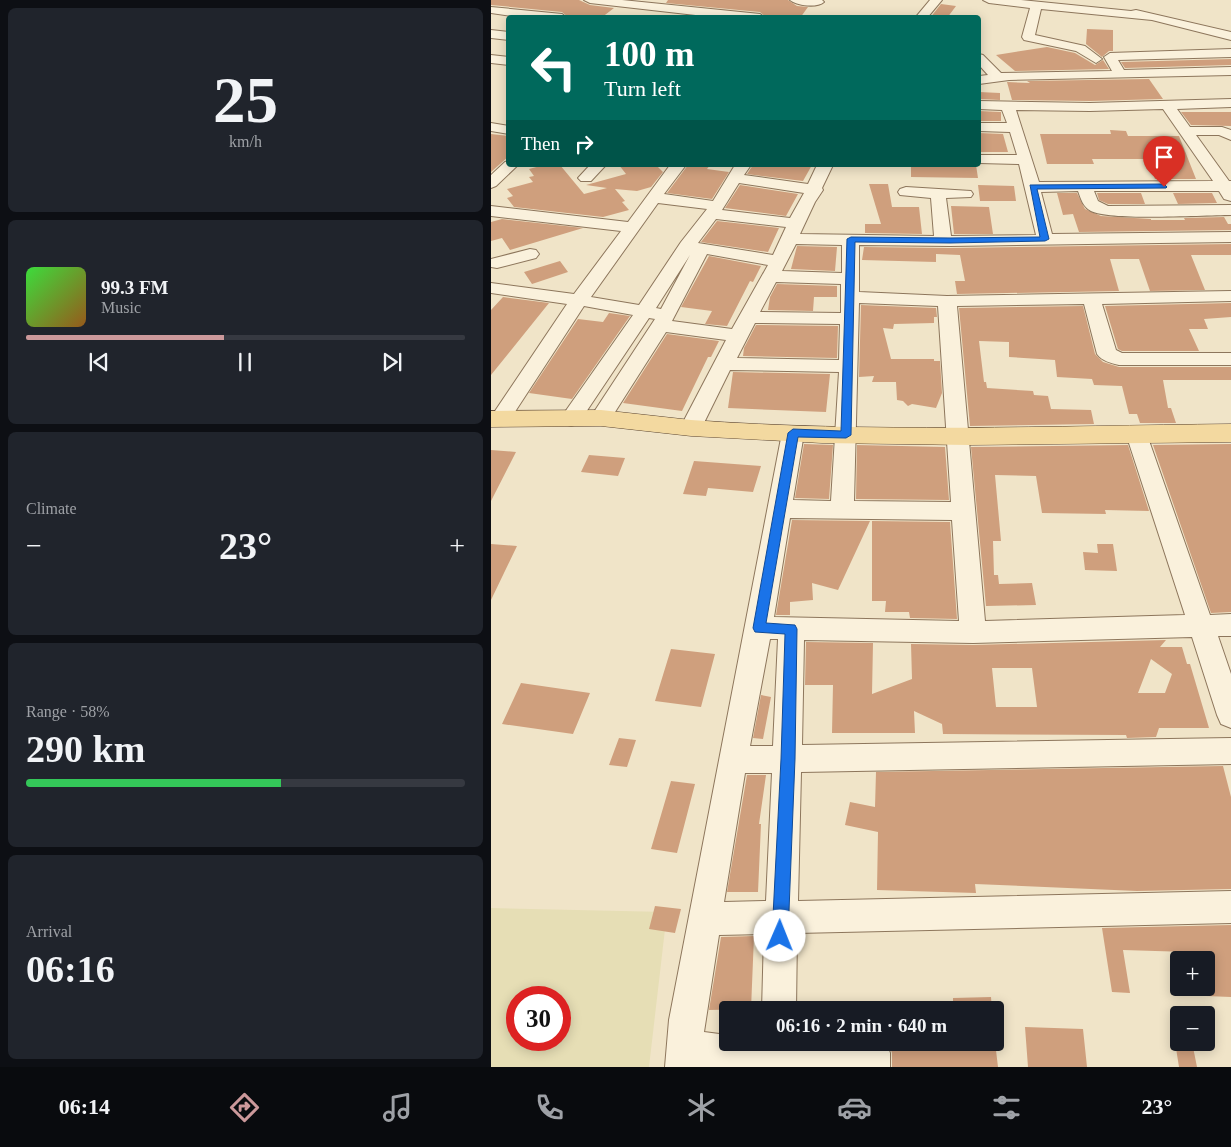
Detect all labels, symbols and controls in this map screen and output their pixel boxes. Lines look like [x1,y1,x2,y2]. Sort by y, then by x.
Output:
icon: left [521,35,586,100]
text: 100 m [604,35,694,74]
text: 25 [213,64,278,136]
text: Turn left [604,76,681,101]
icon: right [570,130,598,158]
text: km/h [229,133,262,150]
text: Then [521,133,560,154]
pin [1143,136,1185,187]
icon: arrive [1150,143,1178,171]
text: 99.3 FM [101,277,169,298]
text: Music [101,299,141,316]
icon: previous [85,348,113,376]
icon: pause [231,348,259,376]
icon: next [378,348,406,376]
text: Climate [26,500,77,517]
text: 23° [219,525,272,567]
text: − [26,530,42,561]
text: + [449,530,465,561]
text: Range · 58% [26,703,110,720]
text: 290 km [26,728,145,770]
position arrow [753,909,805,961]
text: Arrival [26,923,72,940]
text: 06:16 [26,948,115,990]
map controls [1170,951,1215,1051]
button: + [1170,951,1215,996]
speed limit sign: 30 [506,986,571,1051]
button: − [1170,1006,1215,1051]
text: 06:16 · 2 min · 640 m [776,1015,947,1036]
icon: directions [227,1090,262,1125]
icon: music [380,1090,415,1125]
icon: phone [532,1090,567,1125]
icon: climate [684,1090,719,1125]
icon: car [837,1090,872,1125]
icon: filters [989,1090,1024,1125]
text: 06:14 [59,1094,110,1119]
text: 23° [1141,1094,1172,1119]

